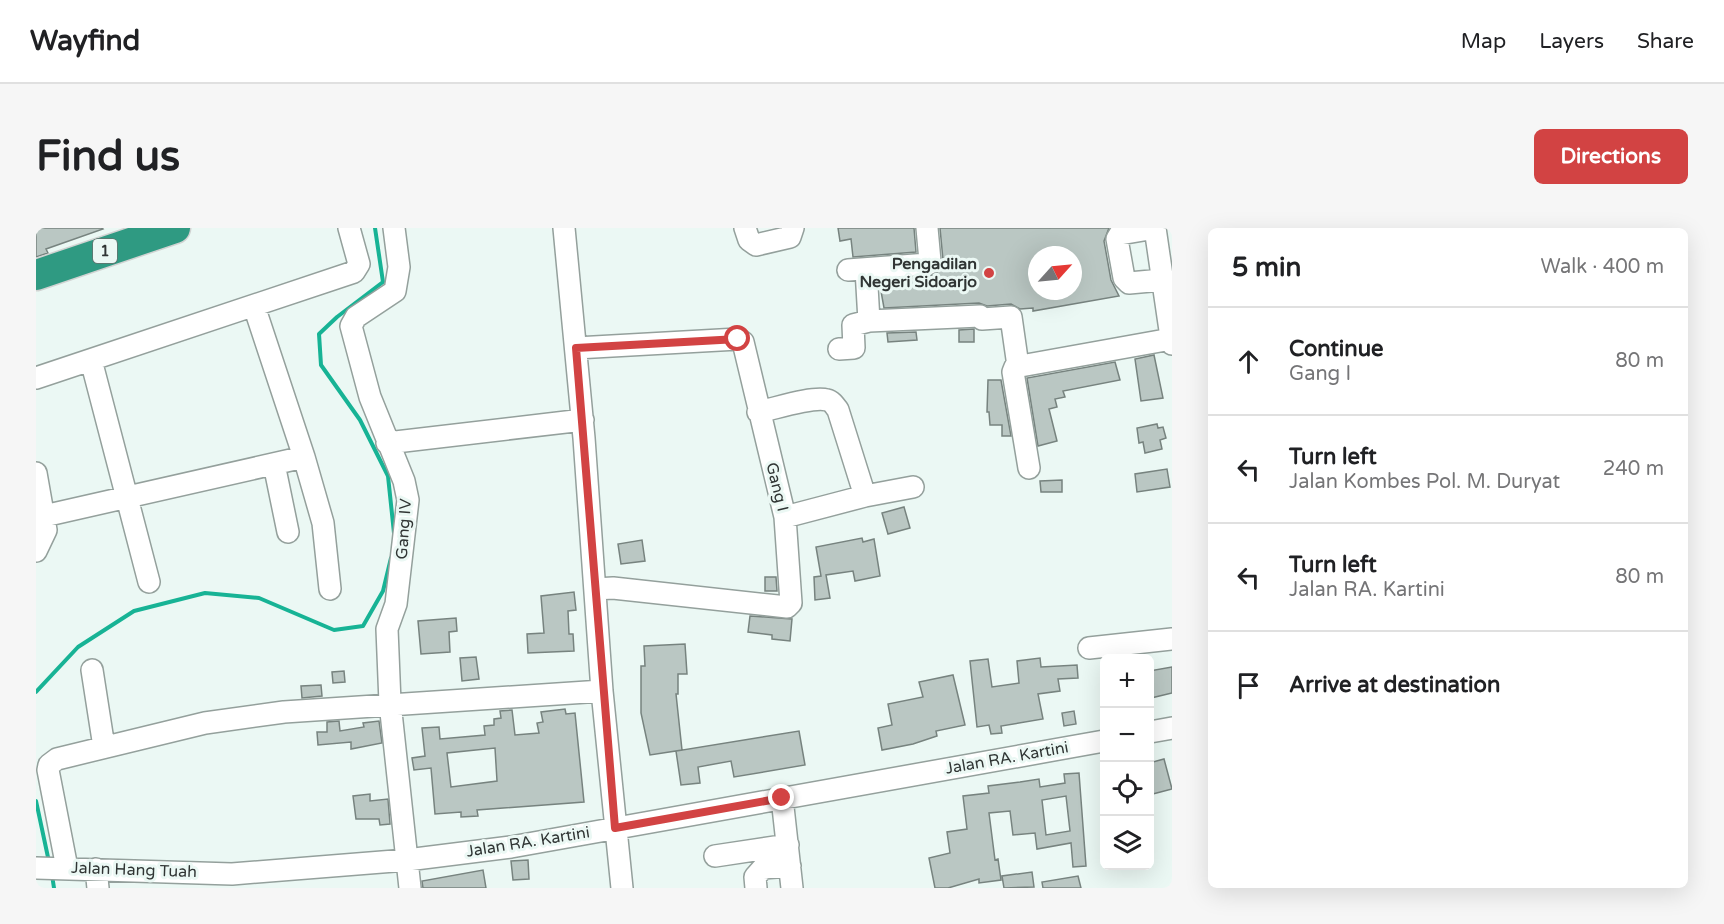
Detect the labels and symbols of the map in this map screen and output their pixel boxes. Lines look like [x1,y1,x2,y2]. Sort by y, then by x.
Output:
road number: 1 [93,239,117,263]
north arrow [1028,246,1082,300]
place label: Pengadilan Negeri Sidoarjo [859,254,977,292]
marker: Pengadilan Negeri Sidoarjo [982,266,996,280]
route start [724,325,750,351]
street label: Gang I [761,460,793,514]
street label: Gang IV [392,498,416,560]
street label: Jalan RA. Kartini [944,737,1070,779]
route end [768,784,794,810]
street label: Jalan RA. Kartini [465,822,591,862]
street label: Jalan Hang Tuah [71,858,197,882]

